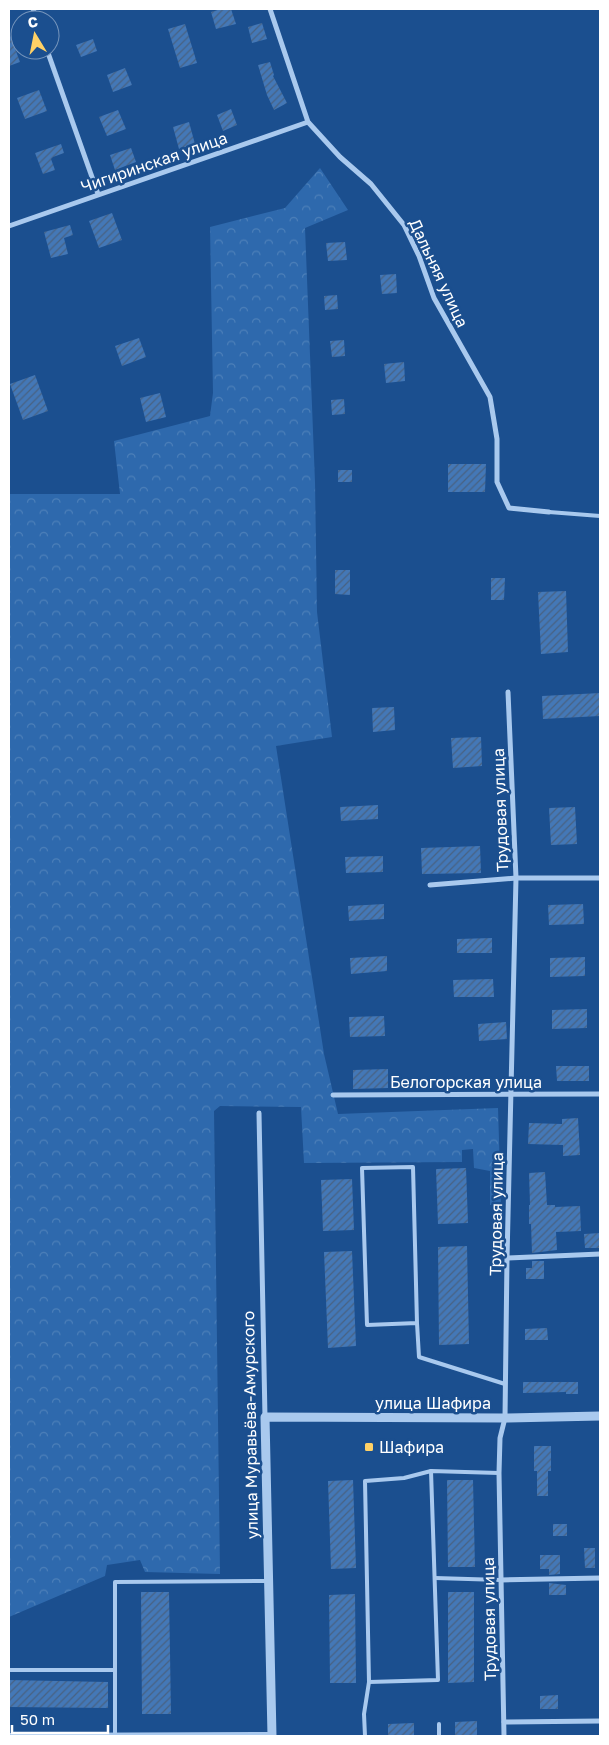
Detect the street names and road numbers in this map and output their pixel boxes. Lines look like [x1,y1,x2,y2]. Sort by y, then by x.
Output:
street label: Чигиринская улица [78,128,230,196]
street label: Дальняя улица [405,216,473,330]
street label: Трудовая улица [488,748,512,872]
street label: Белогорская улица [390,1072,542,1092]
street label: Трудовая улица [485,1152,507,1276]
street label: улица Муравьёва-Амурского [238,1311,262,1539]
street label: улица Шафира [375,1393,491,1413]
street label: Трудовая улица [478,1557,500,1681]

